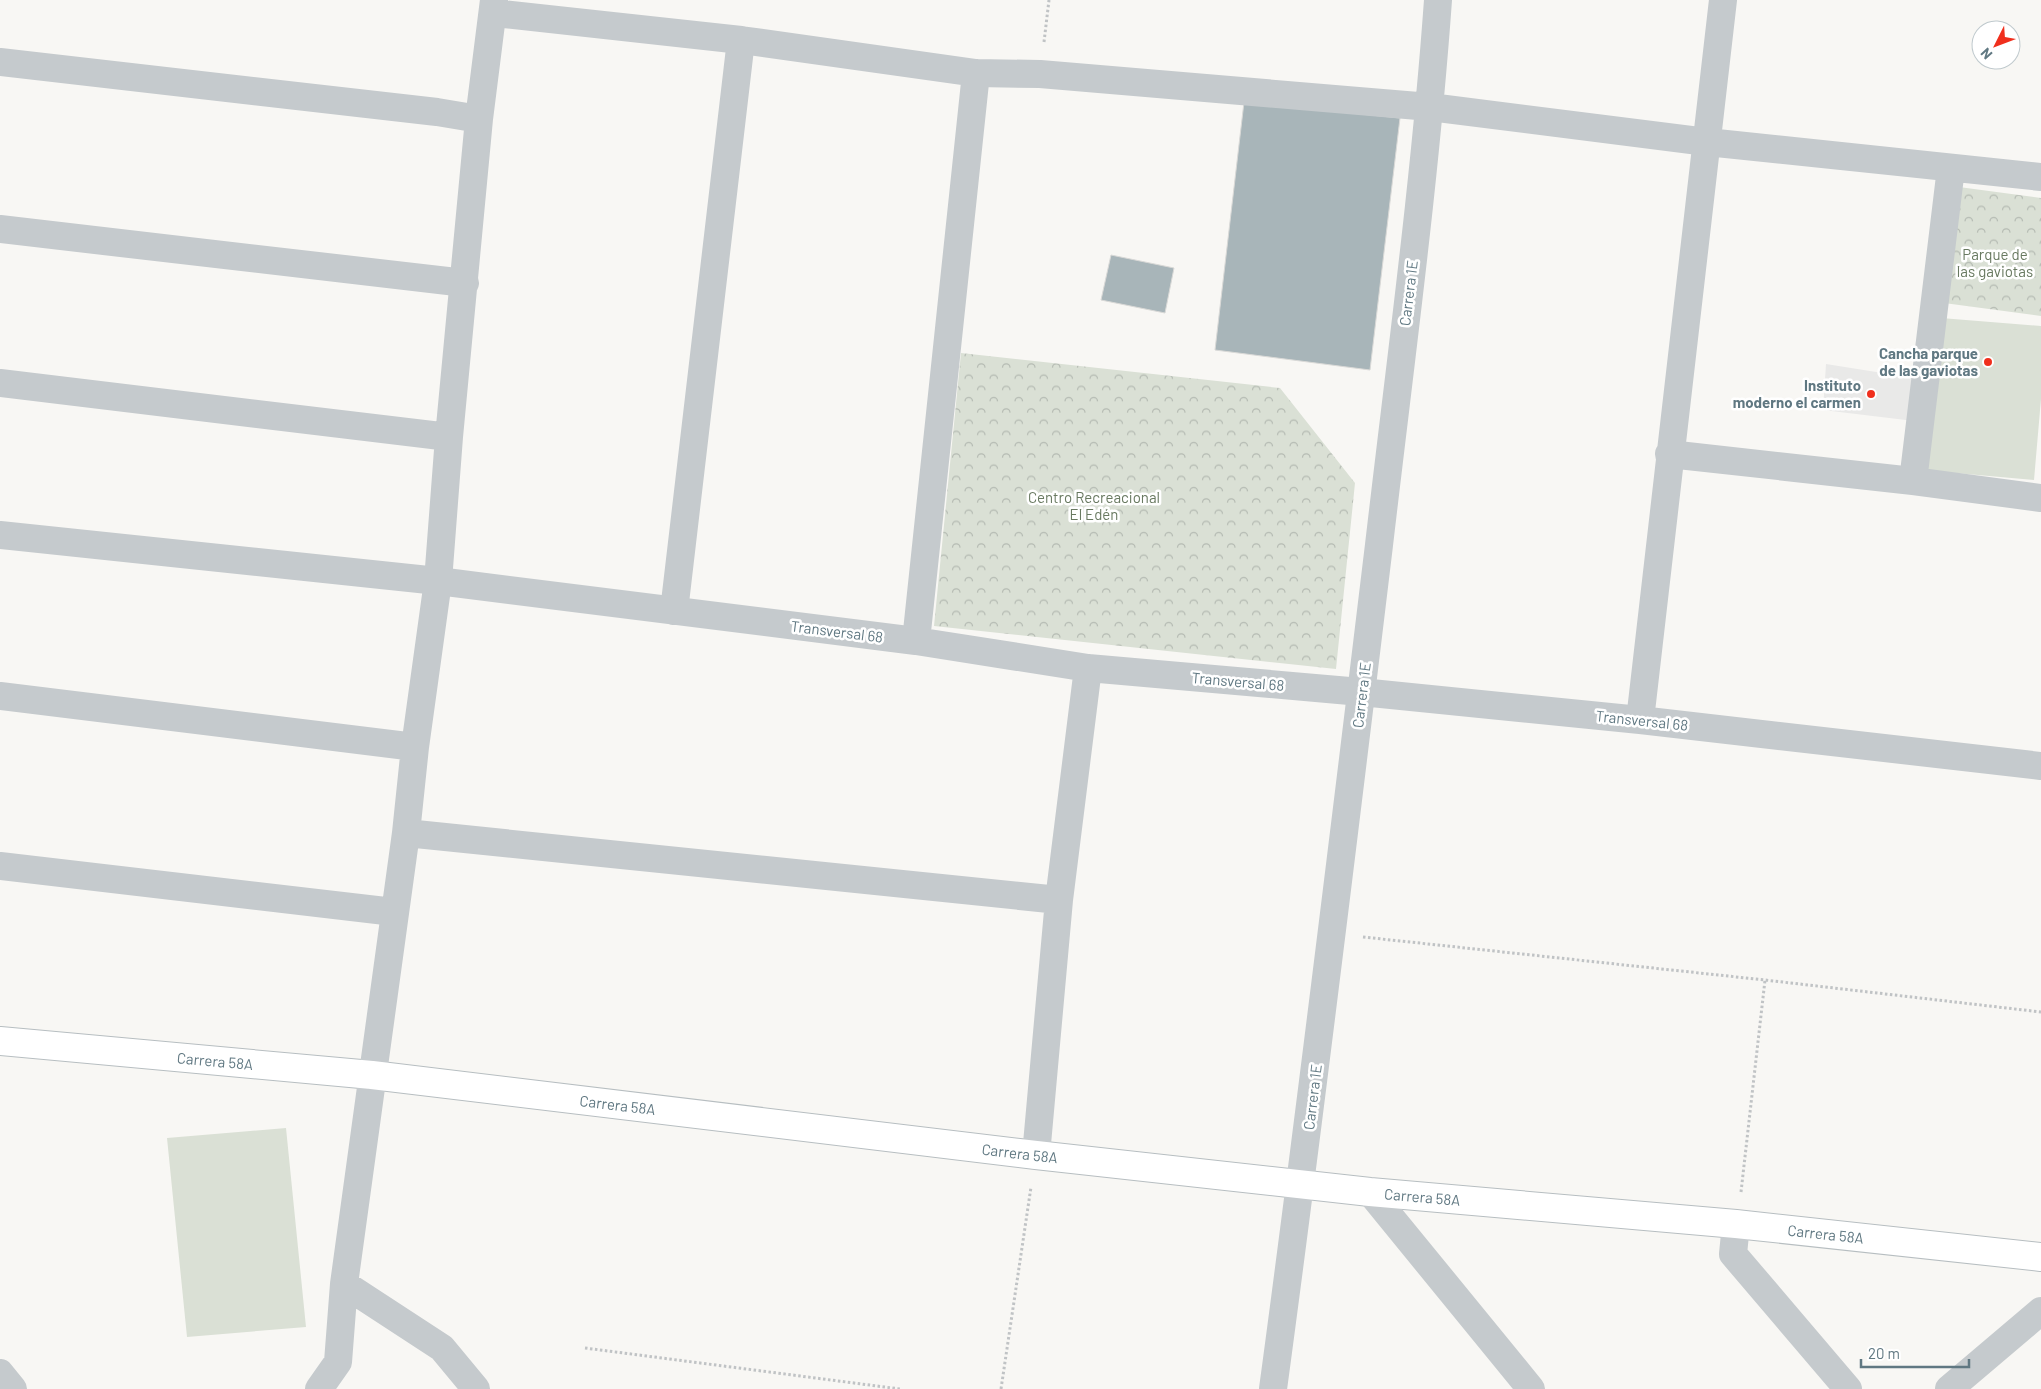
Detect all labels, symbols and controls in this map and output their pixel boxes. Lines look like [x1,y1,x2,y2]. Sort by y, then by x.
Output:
north arrow [1971,20,2021,70]
text: N [1977,45,1995,63]
park label: Parque de las gaviotas [1957,245,2033,280]
street label: Carrera 1E [1395,259,1421,327]
place label: Cancha parque de las gaviotas [1879,344,1978,379]
marker: Cancha parque de las gaviotas [1982,356,1994,368]
place label: Instituto moderno el carmen [1733,376,1861,411]
marker: Instituto moderno el carmen [1865,388,1877,400]
park label: Centro Recreacional El Edén [1028,488,1160,523]
street label: Transversal 68 [790,616,884,646]
street label: Carrera 1E [1348,661,1374,729]
street label: Transversal 68 [1191,668,1285,694]
street label: Transversal 68 [1595,706,1689,734]
street label: Carrera 58A [176,1048,254,1073]
street label: Carrera 1E [1299,1063,1325,1131]
street label: Carrera 58A [579,1091,657,1118]
street label: Carrera 58A [981,1140,1059,1166]
street label: Carrera 58A [1384,1184,1461,1209]
street label: Carrera 58A [1787,1221,1865,1247]
scale bar [1861,1336,1968,1368]
text: 20 m [1868,1344,1900,1362]

